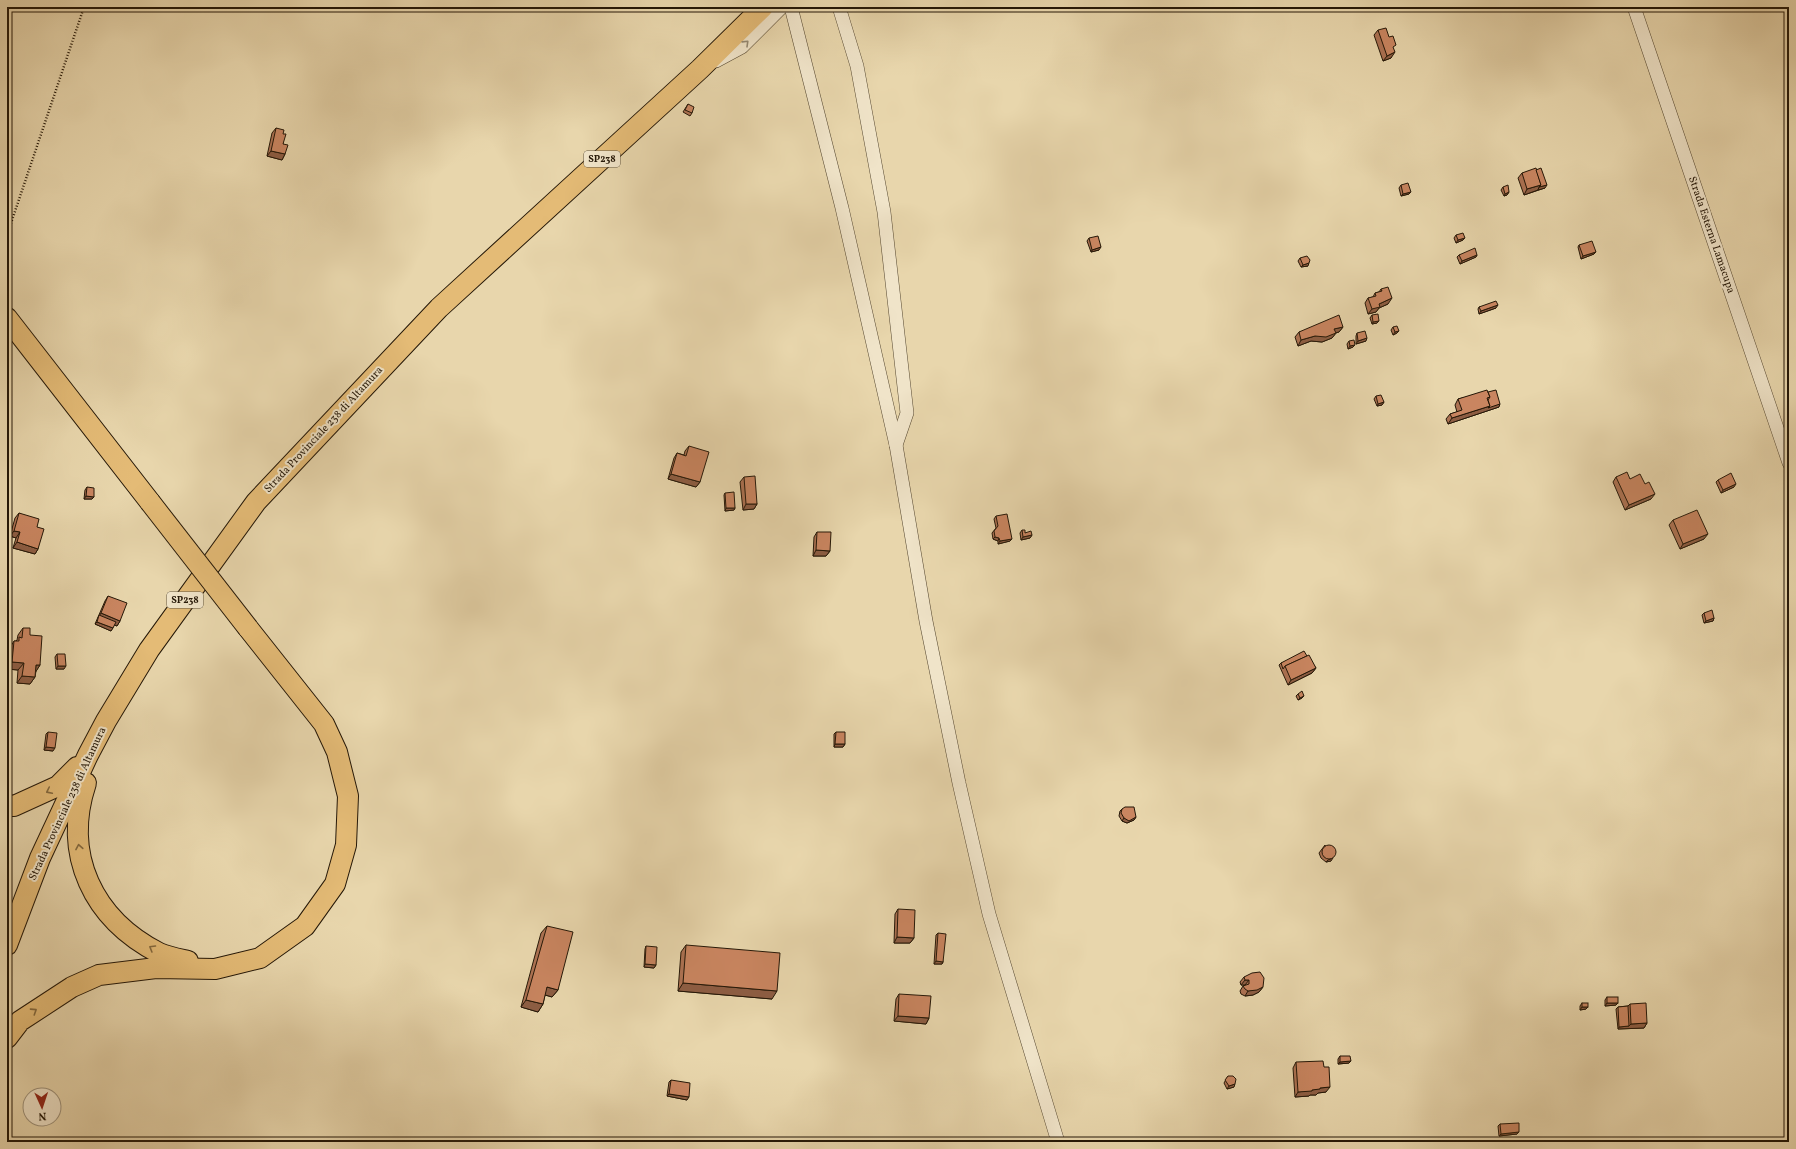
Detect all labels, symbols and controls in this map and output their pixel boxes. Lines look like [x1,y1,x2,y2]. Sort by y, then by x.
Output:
one-way arrow [741,40,749,47]
road number: SP238 [584,151,620,167]
street label: Strada Esterna Lamacupa [1684,175,1738,296]
street label: Strada Provinciale 238 di Altamura [261,363,387,496]
road number: SP238 [167,592,203,608]
street label: Strada Provinciale 238 di Altamura [26,724,110,883]
one-way arrow [46,786,53,793]
one-way arrow [75,844,84,850]
one-way arrow [149,945,156,953]
one-way arrow [30,1009,37,1016]
north arrow [22,1087,62,1127]
text: N [38,1108,47,1123]

